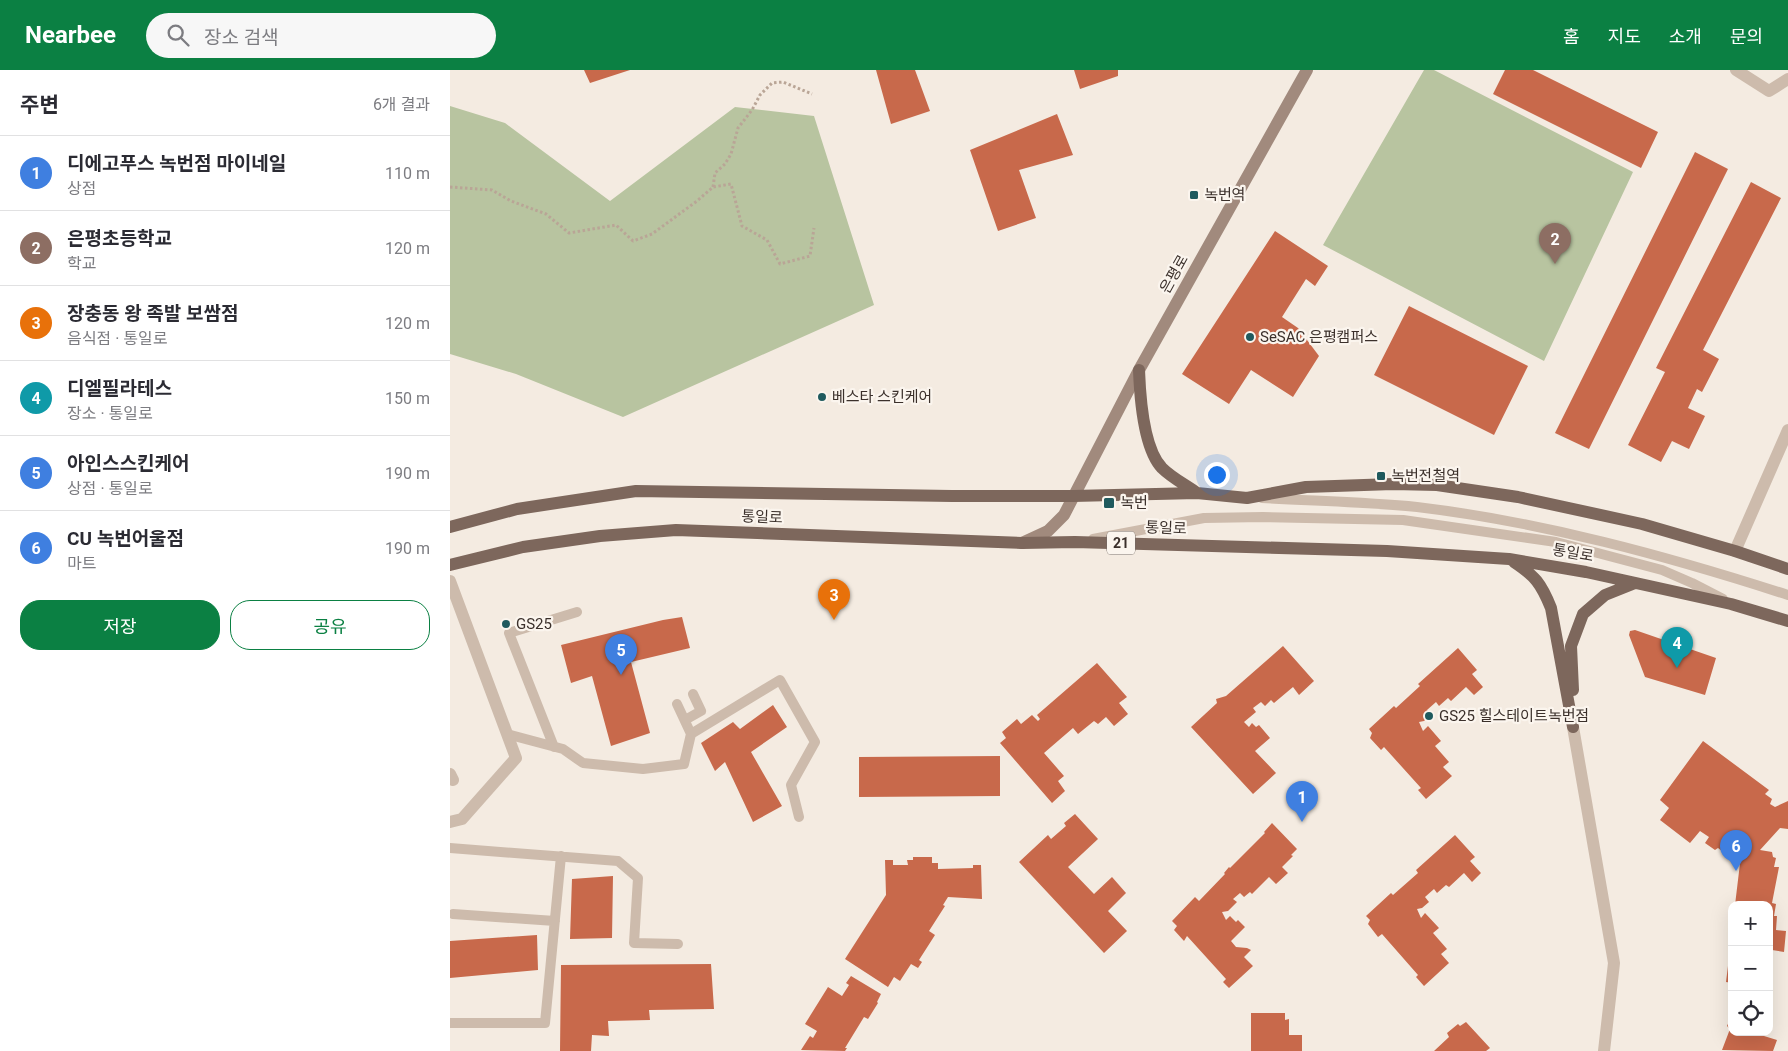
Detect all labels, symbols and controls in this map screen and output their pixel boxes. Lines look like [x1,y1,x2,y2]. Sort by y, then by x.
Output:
search box [146,13,496,58]
text: Nearbee [25,21,116,49]
icon: search [164,21,192,49]
text: 장소 검색 [204,26,279,49]
text: 홈 [1563,26,1580,47]
text: 지도 [1608,26,1641,47]
text: 소개 [1669,26,1702,47]
text: 문의 [1730,26,1763,47]
text: 주변 [20,93,59,117]
text: 6개 결과 [373,95,430,114]
text: 디에고푸스 녹번점 마이네일 [67,152,286,175]
text: 1 [31,164,41,183]
text: 110 m [385,164,430,183]
text: 상점 [67,179,96,198]
place label: 녹번역 [1204,186,1245,204]
marker: 녹번역 [1188,189,1200,201]
pin: 2 [1539,223,1571,264]
text: 은평초등학교 [67,227,172,250]
text: 2 [31,239,41,258]
text: 120 m [385,239,430,258]
street label: 은평로 [1156,252,1192,296]
text: 학교 [67,254,96,273]
text: 장충동 왕 족발 보쌈점 [67,302,239,325]
text: 3 [31,314,41,333]
text: 120 m [385,314,430,333]
place label: SeSAC 은평캠퍼스 [1260,328,1378,346]
text: 음식점 · 통일로 [67,329,167,348]
marker: SeSAC 은평캠퍼스 [1244,331,1256,343]
text: 디엘필라테스 [67,377,172,400]
place label: 베스타 스킨케어 [832,388,932,406]
text: 4 [31,389,41,408]
text: 150 m [385,389,430,408]
marker: 베스타 스킨케어 [816,391,828,403]
text: 장소 · 통일로 [67,404,153,423]
text: 아인스스킨케어 [67,452,189,475]
your location [1204,462,1230,488]
text: 5 [31,464,41,483]
text: 190 m [385,464,430,483]
place label: 녹번전철역 [1391,467,1460,485]
marker: 녹번전철역 [1375,470,1387,482]
text: 상점 · 통일로 [67,479,153,498]
place label: 녹번 [1120,494,1148,512]
marker: 녹번 [1102,496,1116,510]
street label: 통일로 [741,507,783,527]
street label: 통일로 [1145,518,1187,538]
text: CU 녹번어울점 [67,527,184,550]
road number: 21 [1107,532,1135,554]
text: 6 [31,539,41,558]
text: 190 m [385,539,430,558]
street label: 통일로 [1551,541,1595,565]
text: 마트 [67,554,96,573]
pin: 3 [818,579,850,620]
button: 저장 [20,600,220,650]
button: 공유 [230,600,430,650]
place label: GS25 [516,615,552,633]
marker: GS25 [500,618,512,630]
pin: 4 [1661,627,1693,668]
pin: 5 [605,634,637,675]
place label: GS25 힐스테이트녹번점 [1439,707,1589,725]
marker: GS25 힐스테이트녹번점 [1423,710,1435,722]
pin: 1 [1286,781,1318,822]
pin: 6 [1720,830,1752,871]
map controls [1728,901,1773,1036]
button: + [1728,901,1773,946]
button: − [1728,946,1773,991]
button: locate [1728,991,1773,1036]

